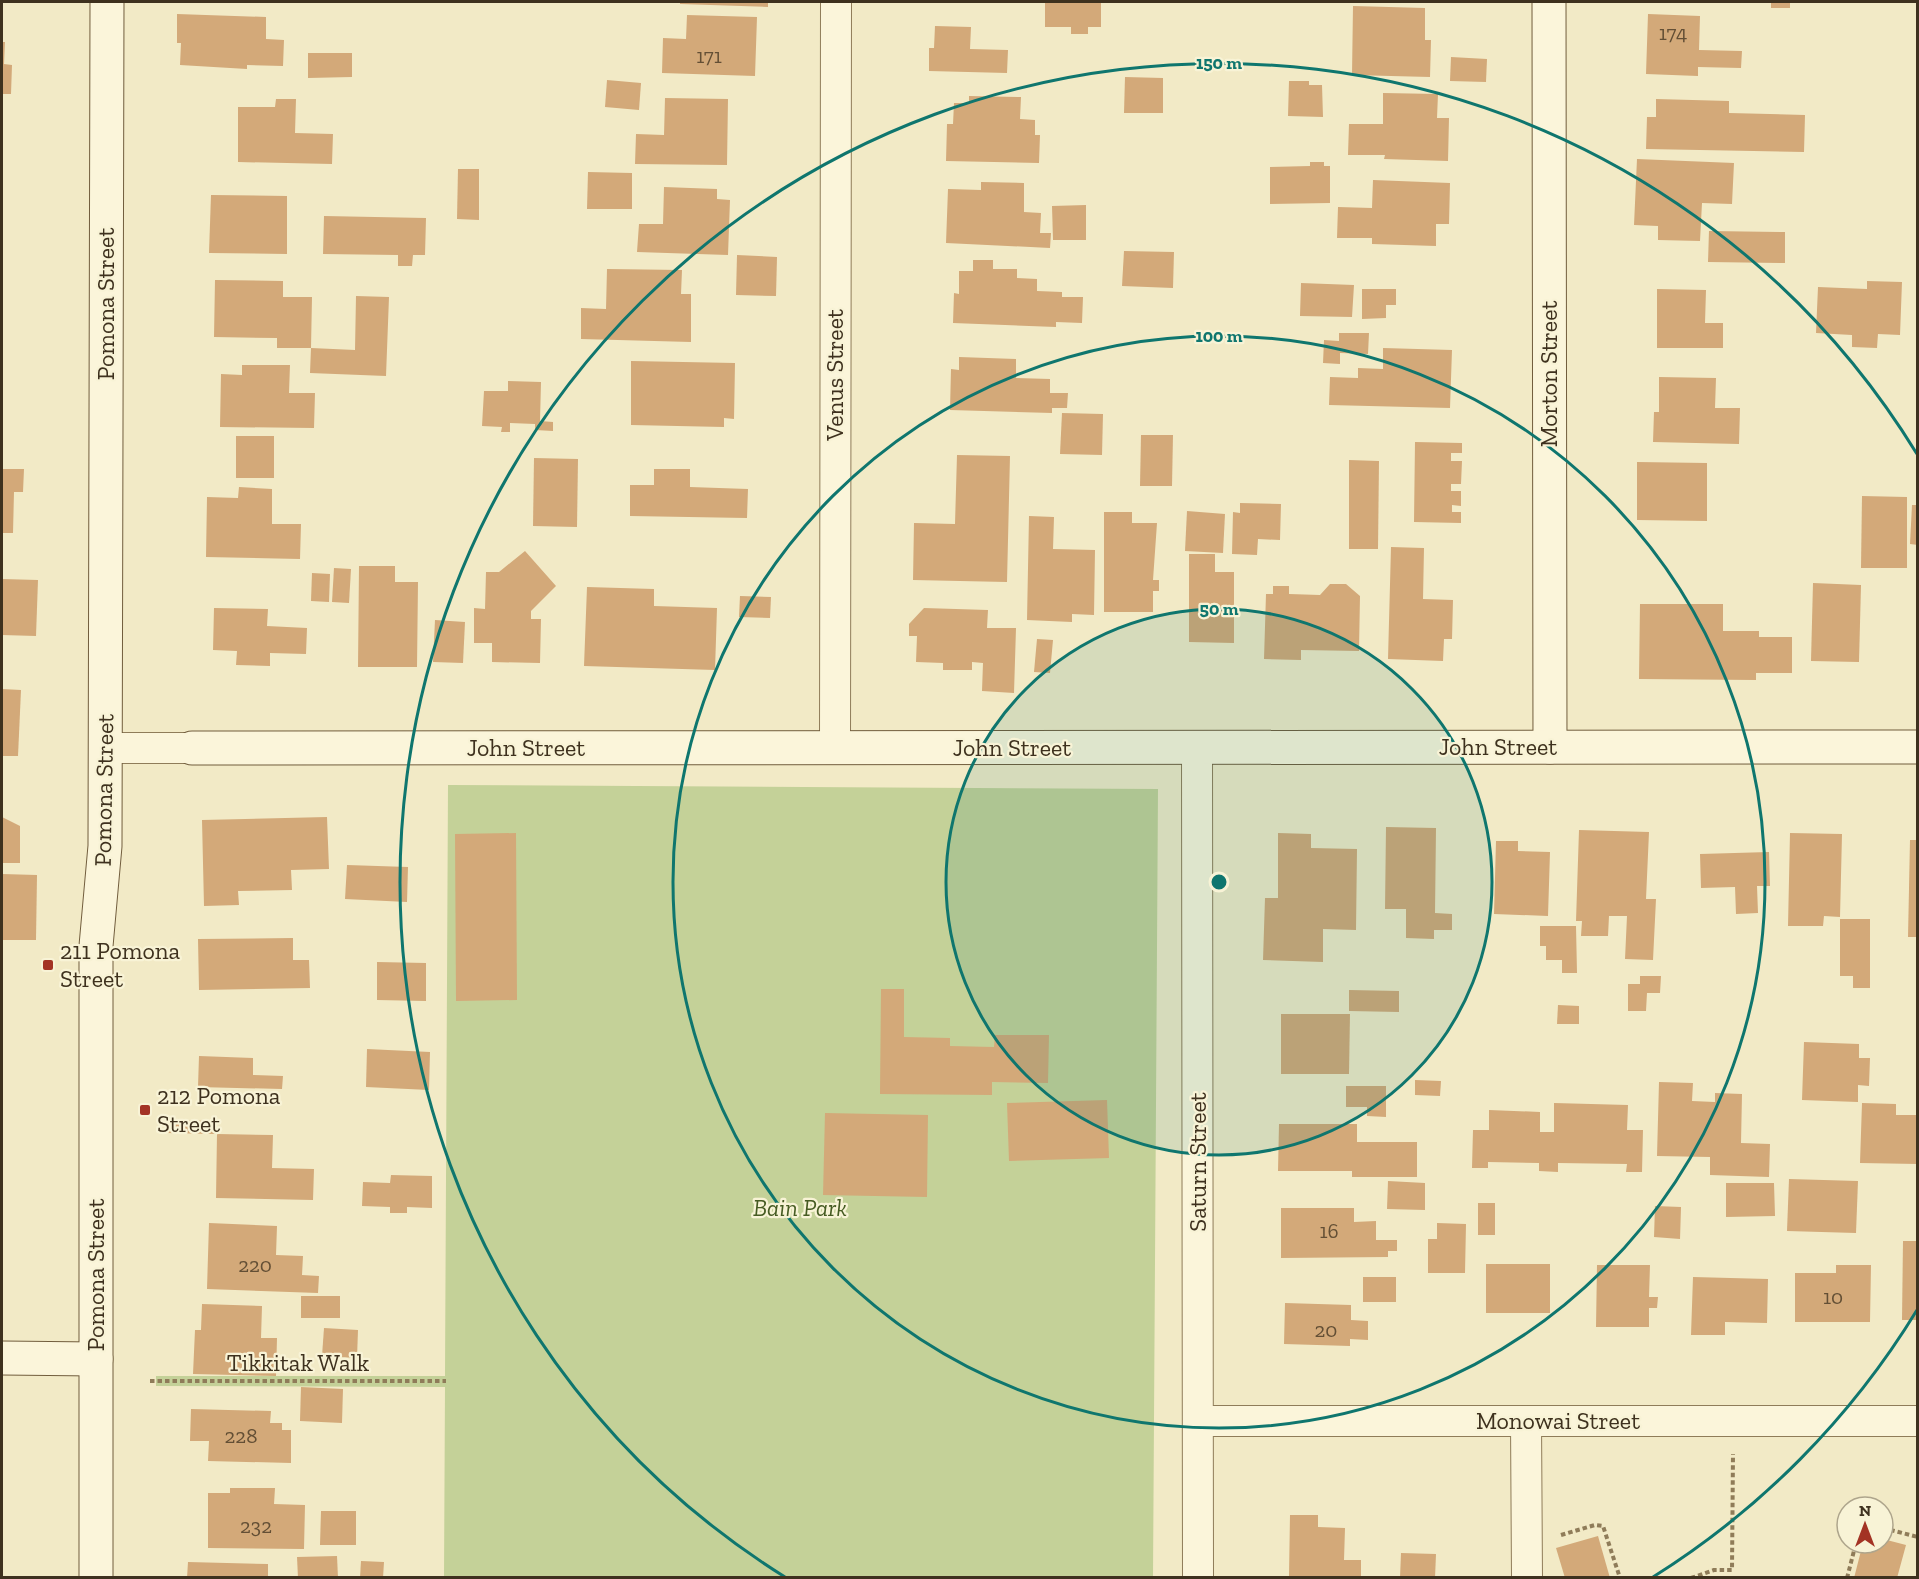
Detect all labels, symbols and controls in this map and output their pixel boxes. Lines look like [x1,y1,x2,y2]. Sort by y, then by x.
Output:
house number: 174 [1659,20,1687,45]
house number: 171 [696,43,722,68]
text: 150 m [1196,52,1242,74]
street label: Pomona Street [91,228,120,380]
street label: Morton Street [1534,301,1563,447]
street label: Venus Street [820,309,849,442]
text: 100 m [1195,325,1243,347]
text: 50 m [1200,598,1239,620]
street label: Pomona Street [88,713,119,867]
street label: John Street [1439,732,1557,761]
street label: John Street [467,733,585,762]
street label: John Street [953,733,1071,762]
centre of rings [1209,872,1229,892]
place label: 211 Pomona Street [60,936,181,993]
marker: 211 Pomona Street [41,958,55,972]
place label: 212 Pomona Street [157,1081,281,1138]
street label: Saturn Street [1183,1092,1212,1232]
marker: 212 Pomona Street [138,1103,152,1117]
park label: Bain Park [753,1193,847,1222]
street label: Pomona Street [81,1199,110,1351]
house number: 16 [1319,1218,1339,1243]
house number: 220 [238,1252,272,1277]
house number: 10 [1823,1284,1843,1309]
house number: 20 [1315,1317,1337,1342]
street label: Tikkitak Walk [227,1348,370,1377]
street label: Monowai Street [1476,1406,1640,1435]
house number: 228 [225,1423,257,1448]
north arrow [1835,1495,1895,1555]
text: N [1859,1501,1871,1520]
house number: 232 [240,1513,272,1538]

